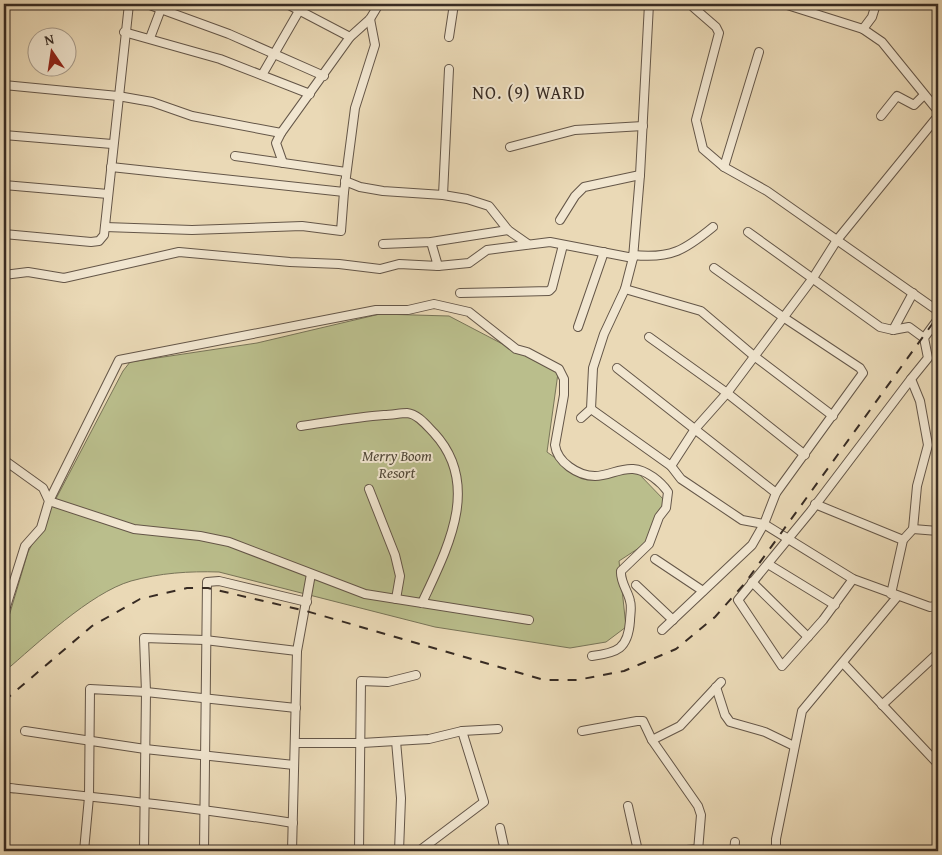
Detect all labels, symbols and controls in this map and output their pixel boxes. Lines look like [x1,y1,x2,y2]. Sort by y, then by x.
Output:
north arrow [28,28,78,78]
text: N [42,28,57,50]
district label: NO. (9) WARD [472,79,586,106]
park label: Merry Boom Resort [362,445,432,483]

